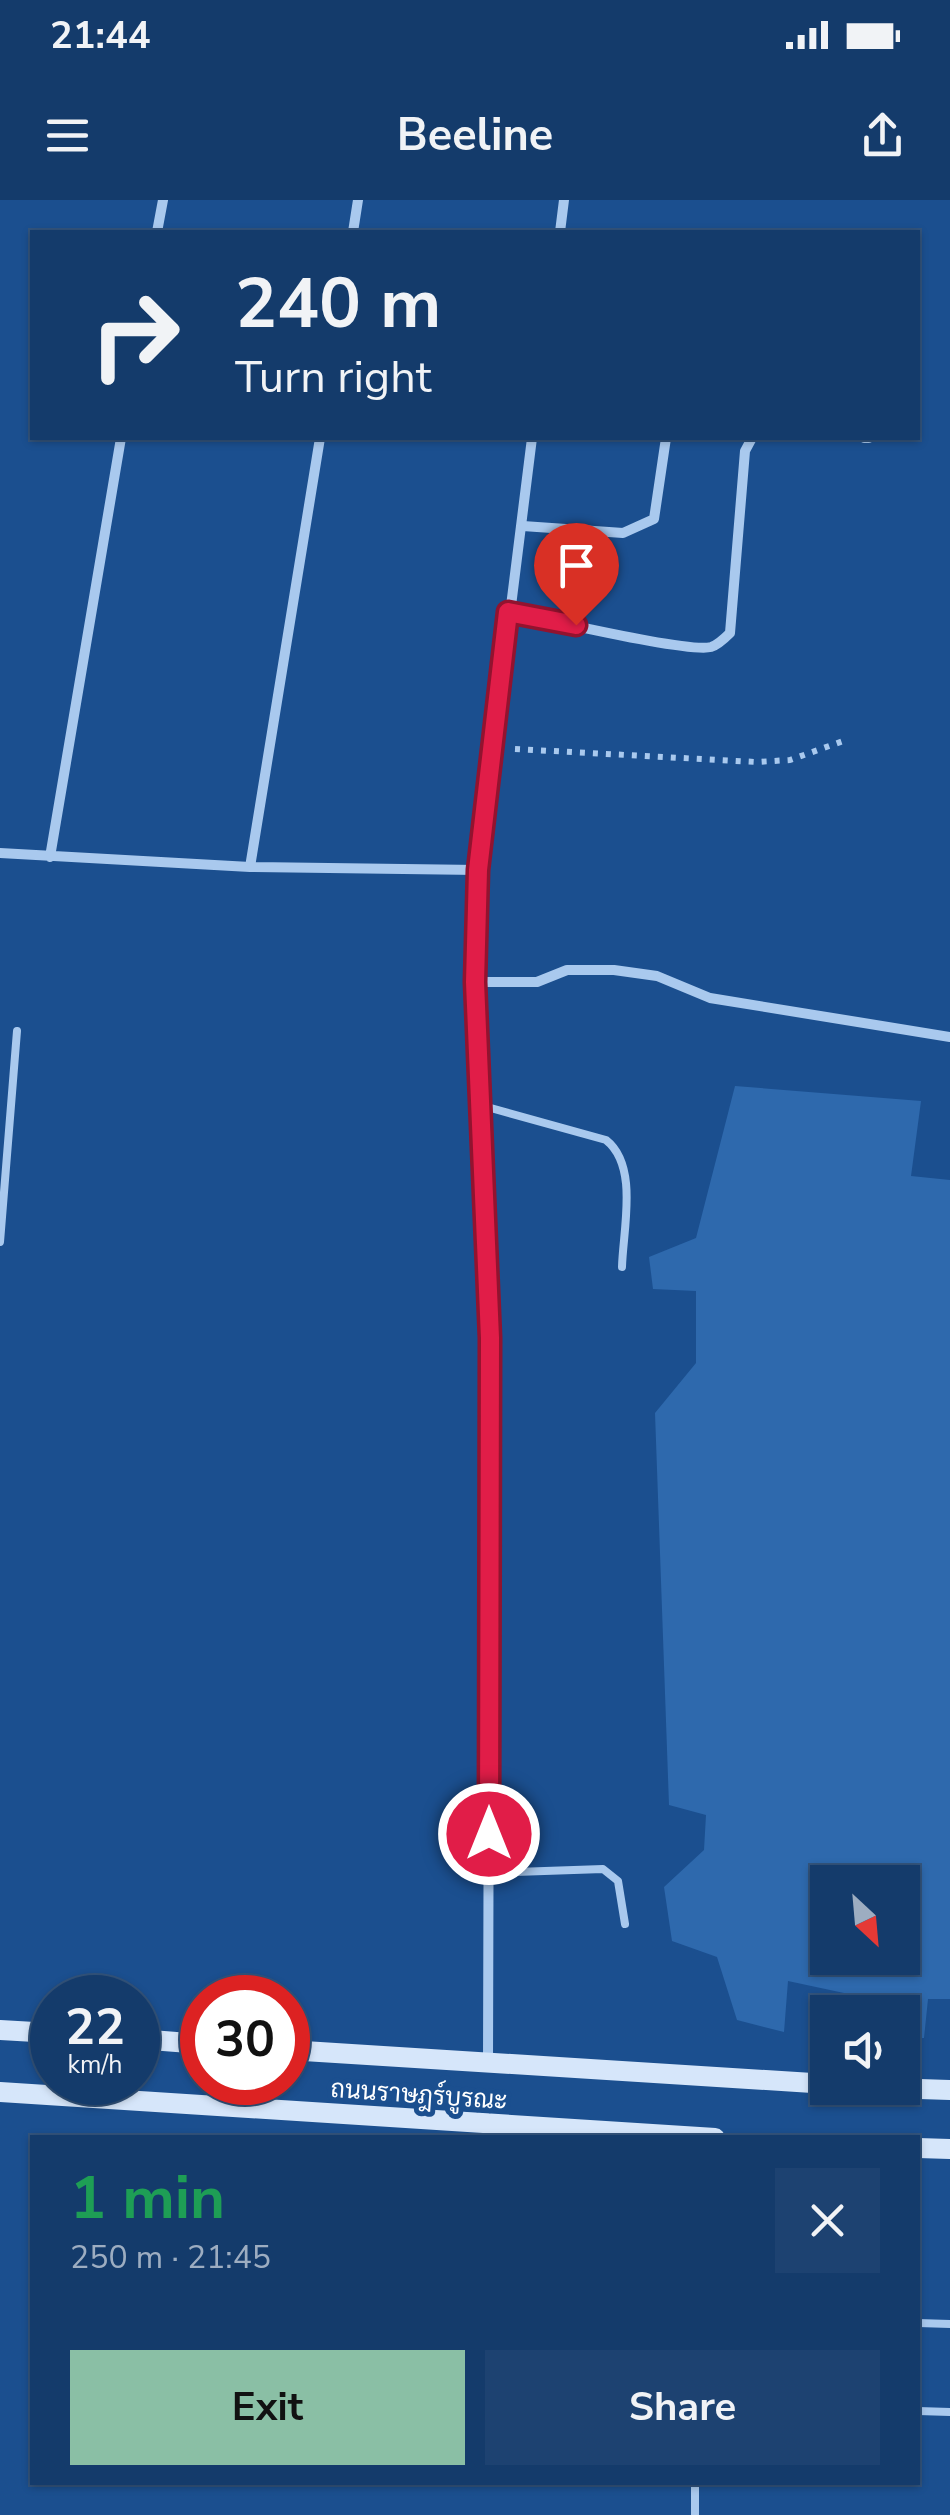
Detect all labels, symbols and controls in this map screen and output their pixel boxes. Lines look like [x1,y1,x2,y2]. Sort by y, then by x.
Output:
text: 21:44 [50,10,151,61]
text: Beeline [397,105,553,166]
icon: menu [40,108,95,163]
icon: share [855,108,910,163]
text: 240 m [235,256,441,352]
icon: right [70,270,200,400]
text: Turn right [235,347,432,408]
pin [534,523,619,626]
icon: arrive [549,538,604,593]
position arrow [437,1782,541,1886]
north arrow [810,1865,920,1975]
map controls [810,1865,920,2105]
speed limit sign: 30 [180,1975,310,2105]
text: 22 [65,1993,125,2062]
button: sound [810,1995,920,2105]
text: km/h [67,2048,123,2082]
street label: ถนนราษฎร์บูรณะ [329,2071,509,2118]
text: 1 min [70,2157,225,2239]
button: close [775,2168,880,2273]
text: 250 m · 21:45 [70,2236,271,2279]
button: Exit [70,2350,465,2465]
button: Share [485,2350,880,2465]

